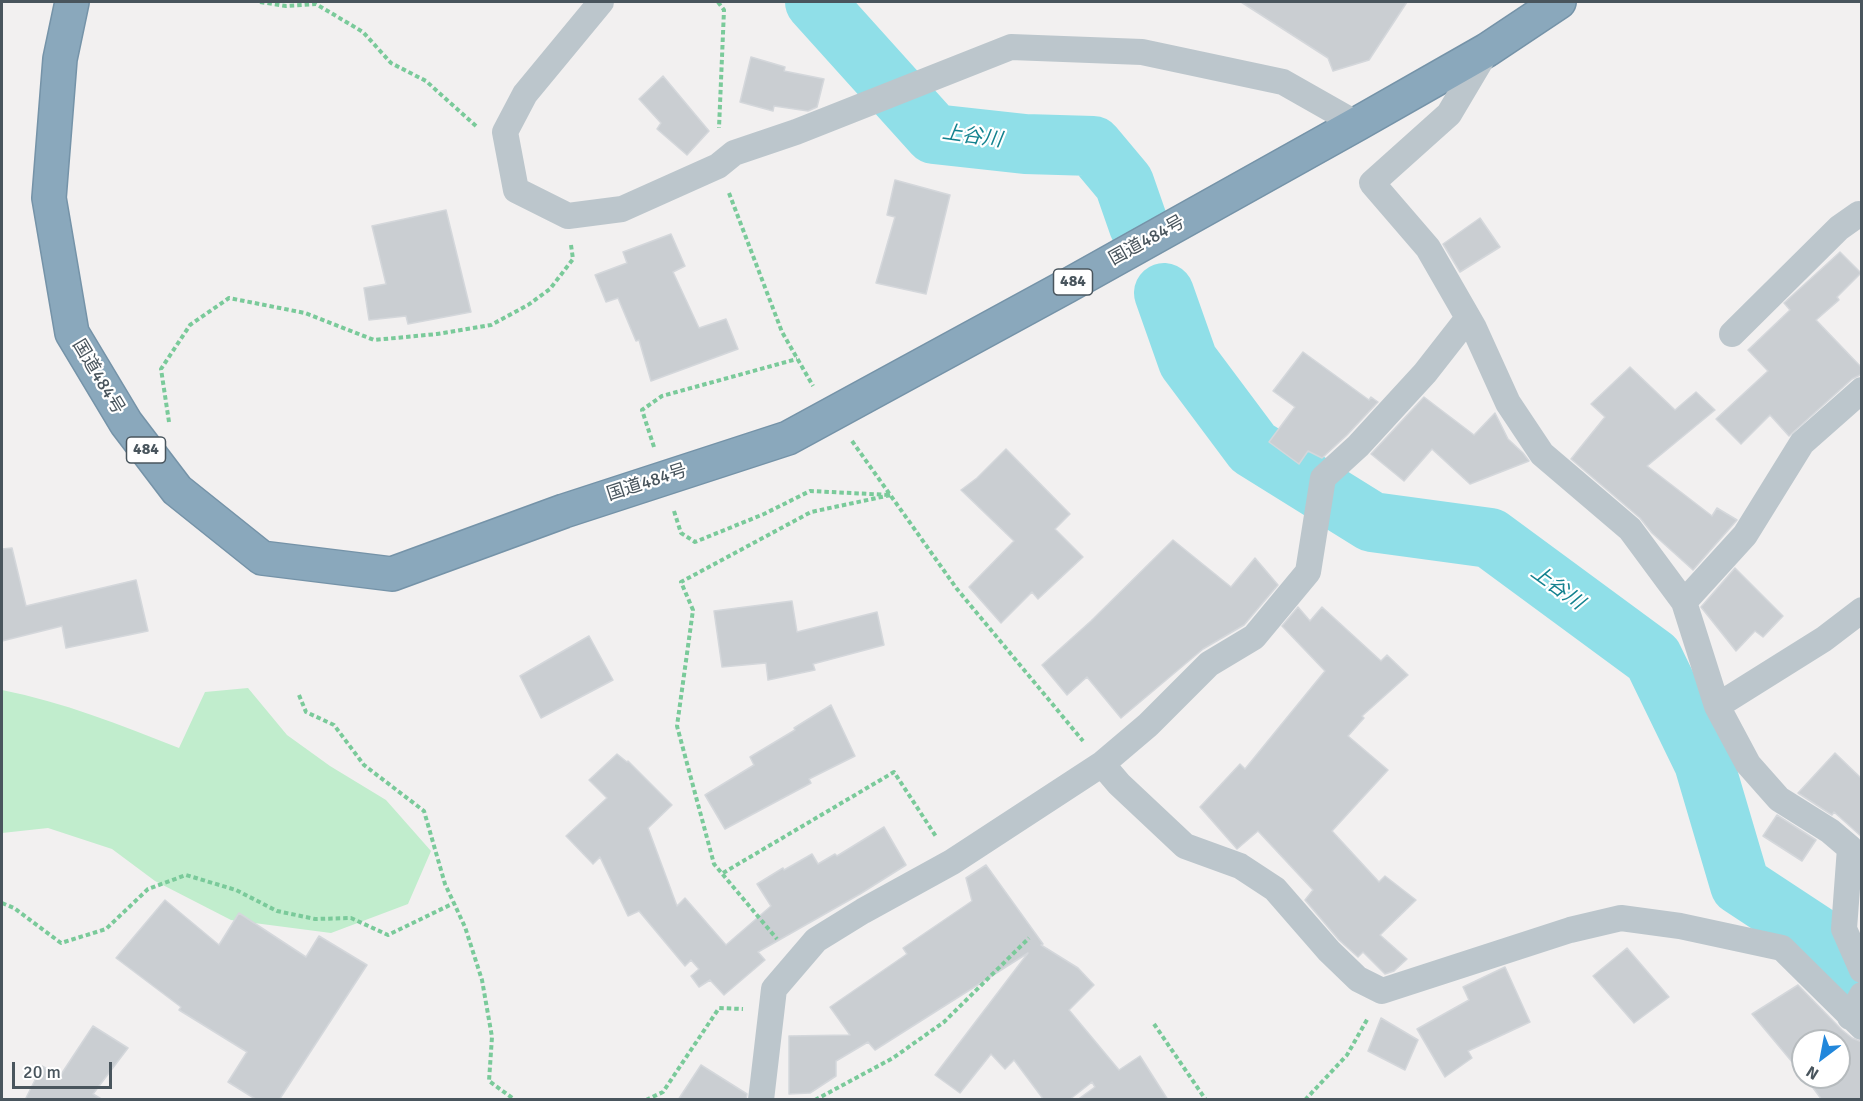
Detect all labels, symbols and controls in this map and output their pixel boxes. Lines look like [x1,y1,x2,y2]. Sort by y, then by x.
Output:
water label: 上谷川 [941,121,1003,153]
street label: 国道484号 [1105,211,1189,271]
road number: 484 [1054,269,1092,295]
street label: 国道484号 [67,336,129,418]
road number: 484 [126,437,166,463]
street label: 国道484号 [604,460,690,506]
water label: 上谷川 [1526,561,1588,615]
north arrow [1791,1029,1851,1089]
scale bar [15,1050,116,1088]
text: 20 m [23,1061,61,1083]
text: N [1803,1061,1823,1084]

